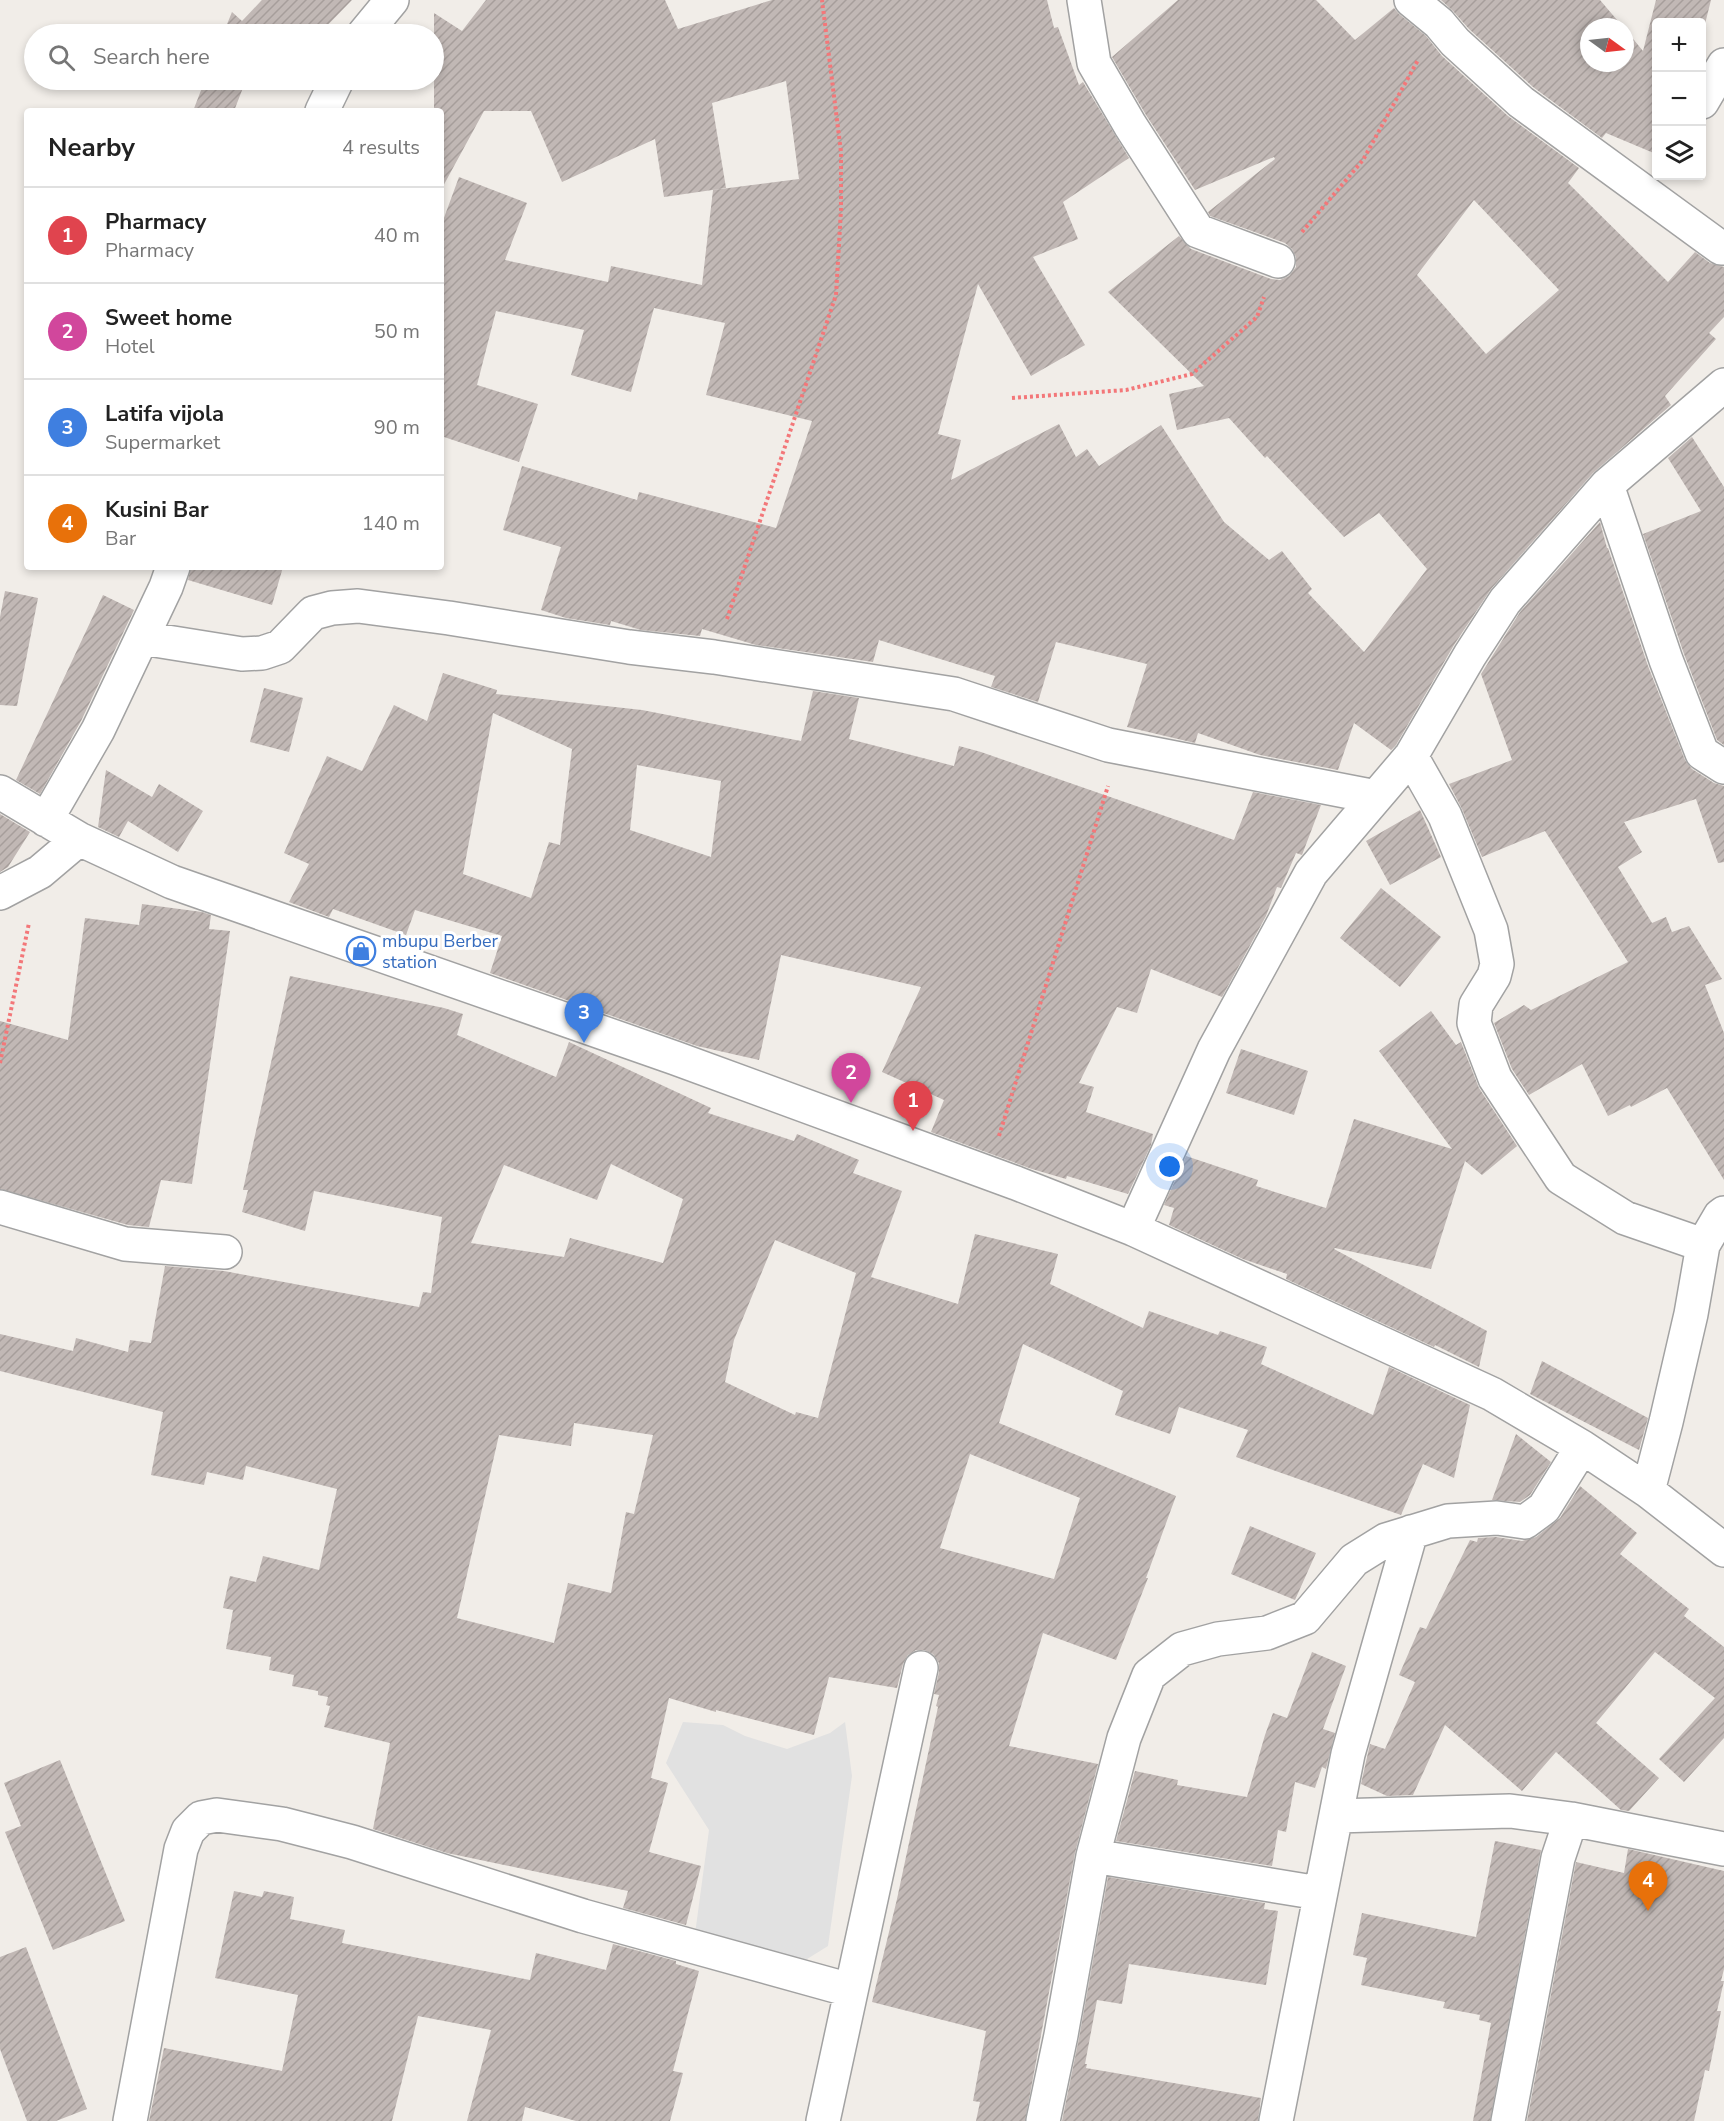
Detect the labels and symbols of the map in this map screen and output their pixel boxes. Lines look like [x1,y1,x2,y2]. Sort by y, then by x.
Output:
north arrow [1580,18,1634,72]
place label: mbupu Berber station [382,929,498,974]
shop icon: mbupu Berber station [345,935,377,967]
pin: 3 [564,994,604,1043]
pin: 2 [832,1054,870,1103]
pin: 1 [894,1082,932,1131]
your location [1155,1152,1184,1181]
pin: 4 [1628,1862,1668,1911]

